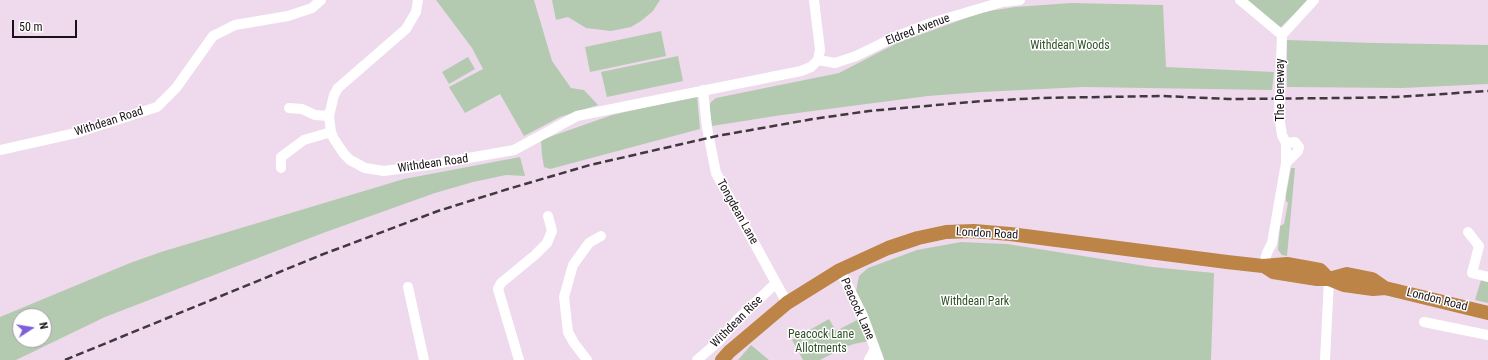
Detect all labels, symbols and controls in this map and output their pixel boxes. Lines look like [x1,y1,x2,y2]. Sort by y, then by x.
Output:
street label: Eldred Avenue [884,11,952,49]
scale bar [14,12,79,38]
text: 50 m [19,20,43,34]
park label: Withdean Woods [1030,39,1110,53]
street label: The Deneway [1274,59,1288,121]
street label: Withdean Road [73,104,145,140]
street label: Withdean Road [397,152,469,176]
street label: Tongdean Lane [713,177,761,247]
street label: London Road [956,225,1018,243]
street label: Peacock Lane [837,276,877,342]
street label: London Road [1405,285,1469,315]
street label: Withdean Rise [708,293,766,351]
park label: Withdean Park [941,295,1009,309]
north arrow [12,308,52,348]
text: N [36,321,50,330]
park label: Peacock Lane Allotments [788,328,854,356]

